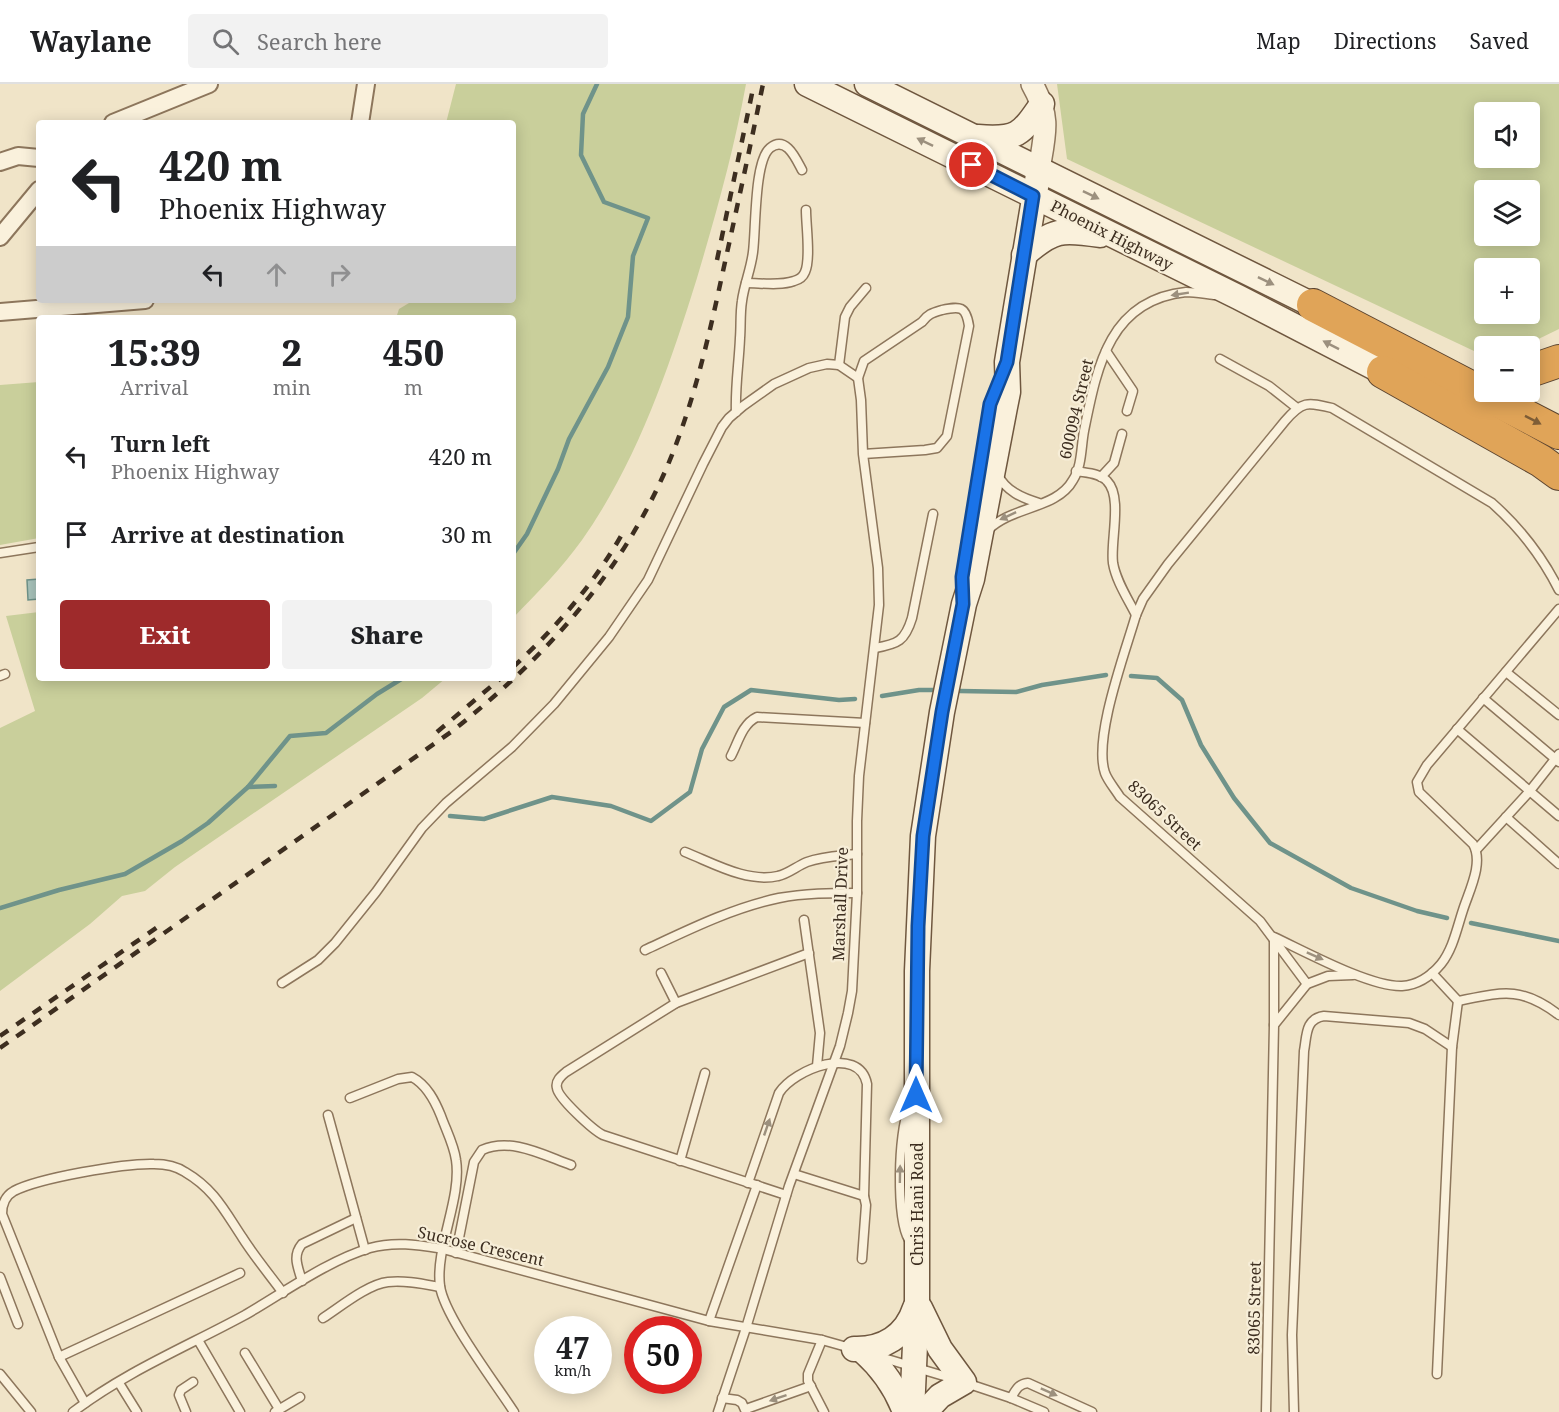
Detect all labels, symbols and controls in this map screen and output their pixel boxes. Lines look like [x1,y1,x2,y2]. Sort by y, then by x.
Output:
search box [188,14,608,68]
text: Waylane [30,22,152,60]
icon: search [209,25,242,58]
text: Search here [257,26,382,56]
text: Map [1256,27,1301,55]
text: Directions [1334,27,1436,55]
text: Saved [1469,27,1529,55]
map controls [1474,102,1540,402]
button: sound [1474,102,1540,168]
text: 420 m [159,136,283,193]
one-way arrow [916,137,933,147]
pin [946,139,997,190]
icon: left [60,144,138,222]
icon: arrive [955,148,988,181]
button: layers [1474,180,1540,246]
text: Phoenix Highway [159,190,386,227]
one-way arrow [1083,190,1100,200]
street label: Phoenix Highway [1047,195,1178,276]
icon: left [197,258,230,291]
icon: ahead [260,258,293,291]
icon: right [323,258,356,291]
button: + [1474,258,1540,324]
one-way arrow [1257,277,1274,286]
one-way arrow [1170,290,1189,299]
text: 15:39 [108,328,201,377]
text: 2 [282,328,302,377]
text: 450 [383,328,444,377]
button: − [1474,336,1540,402]
one-way arrow [1322,341,1339,350]
street label: 600094 Street [1054,356,1098,461]
text: Arrival [120,374,189,401]
text: min [273,374,311,401]
text: m [404,374,423,401]
one-way arrow [1524,415,1541,425]
text: Turn left [111,428,210,458]
icon: left [60,440,93,473]
text: 420 m [429,441,492,471]
text: Phoenix Highway [111,458,279,485]
one-way arrow [999,512,1016,521]
icon: arrive [60,518,93,551]
text: Arrive at destination [111,519,345,549]
text: 30 m [441,519,492,549]
button: Exit [60,600,270,669]
button: Share [282,600,492,669]
street label: 83065 Street [1123,775,1207,855]
street label: Marshall Drive [827,847,853,961]
one-way arrow [1307,951,1325,961]
position arrow [884,1063,948,1127]
one-way arrow [763,1118,772,1136]
street label: Chris Hani Road [906,1142,928,1266]
one-way arrow [896,1165,905,1184]
street label: Sucrose Crescent [416,1221,547,1271]
street label: 83065 Street [1242,1261,1266,1355]
speed limit sign: 50 [624,1316,702,1394]
text: 47 [556,1327,590,1368]
text: km/h [555,1360,591,1380]
one-way arrow [1040,1387,1058,1397]
one-way arrow [769,1393,787,1403]

